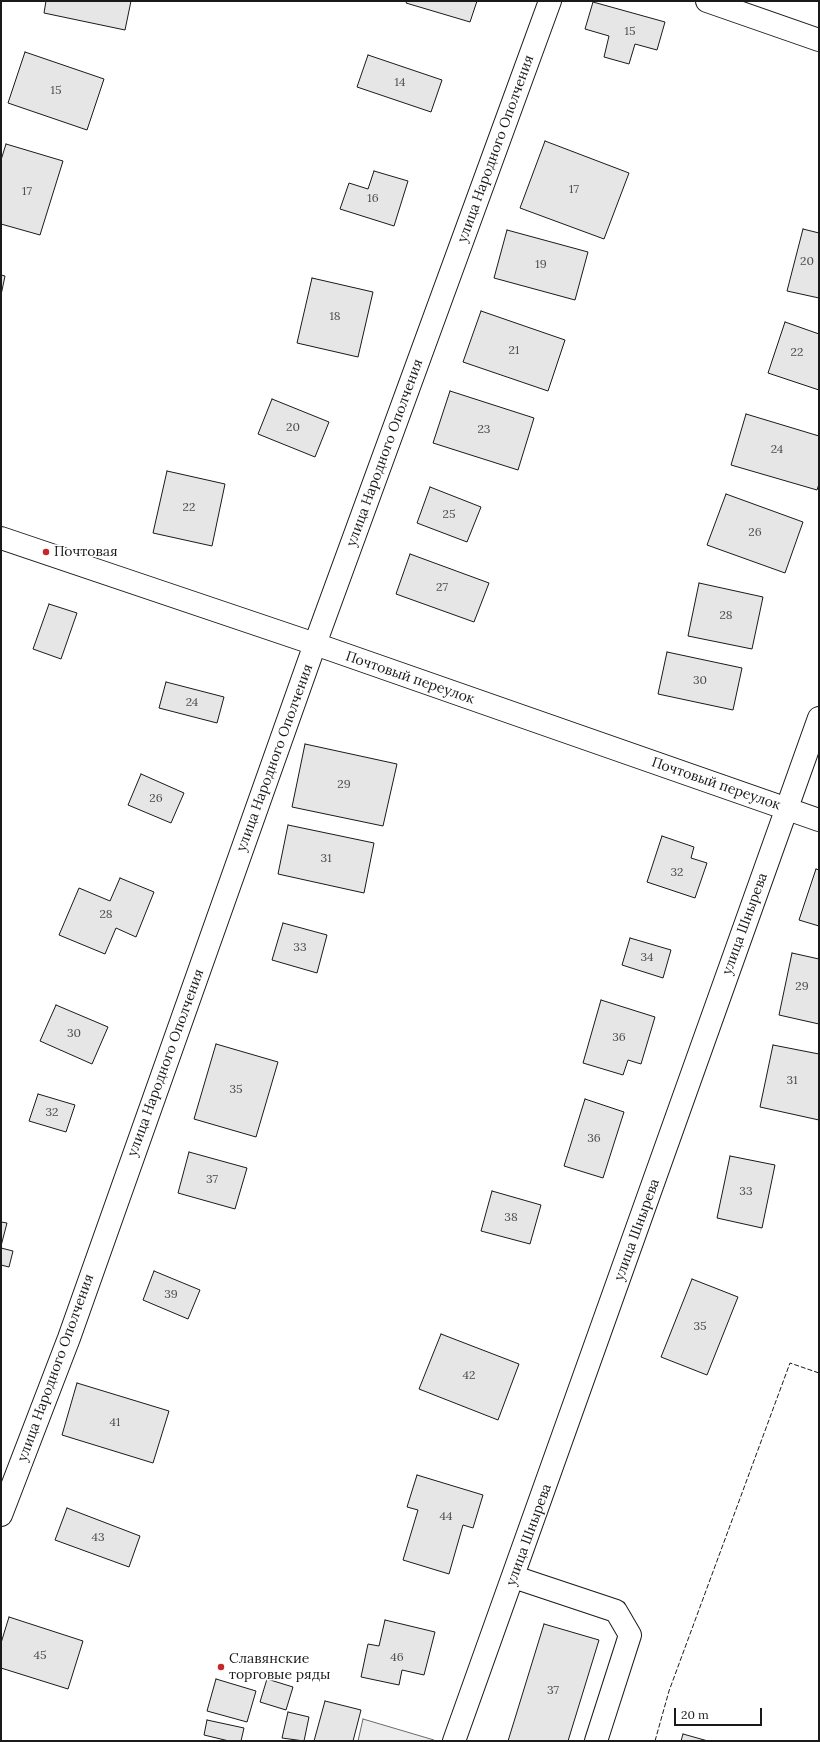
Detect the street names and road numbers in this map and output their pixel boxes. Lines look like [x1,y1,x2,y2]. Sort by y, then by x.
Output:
street label: улица Народного Ополчения [454,53,538,245]
street label: улица Народного Ополчения [343,357,427,549]
street label: Почтовый переулок [343,648,477,708]
street label: улица Народного Ополчения [233,662,317,854]
street label: Почтовый переулок [649,754,783,814]
street label: улица Шнырева [719,871,771,977]
street label: улица Народного Ополчения [124,967,208,1159]
street label: улица Шнырева [611,1177,663,1283]
street label: улица Народного Ополчения [14,1272,98,1464]
street label: улица Шнырева [503,1482,555,1588]

